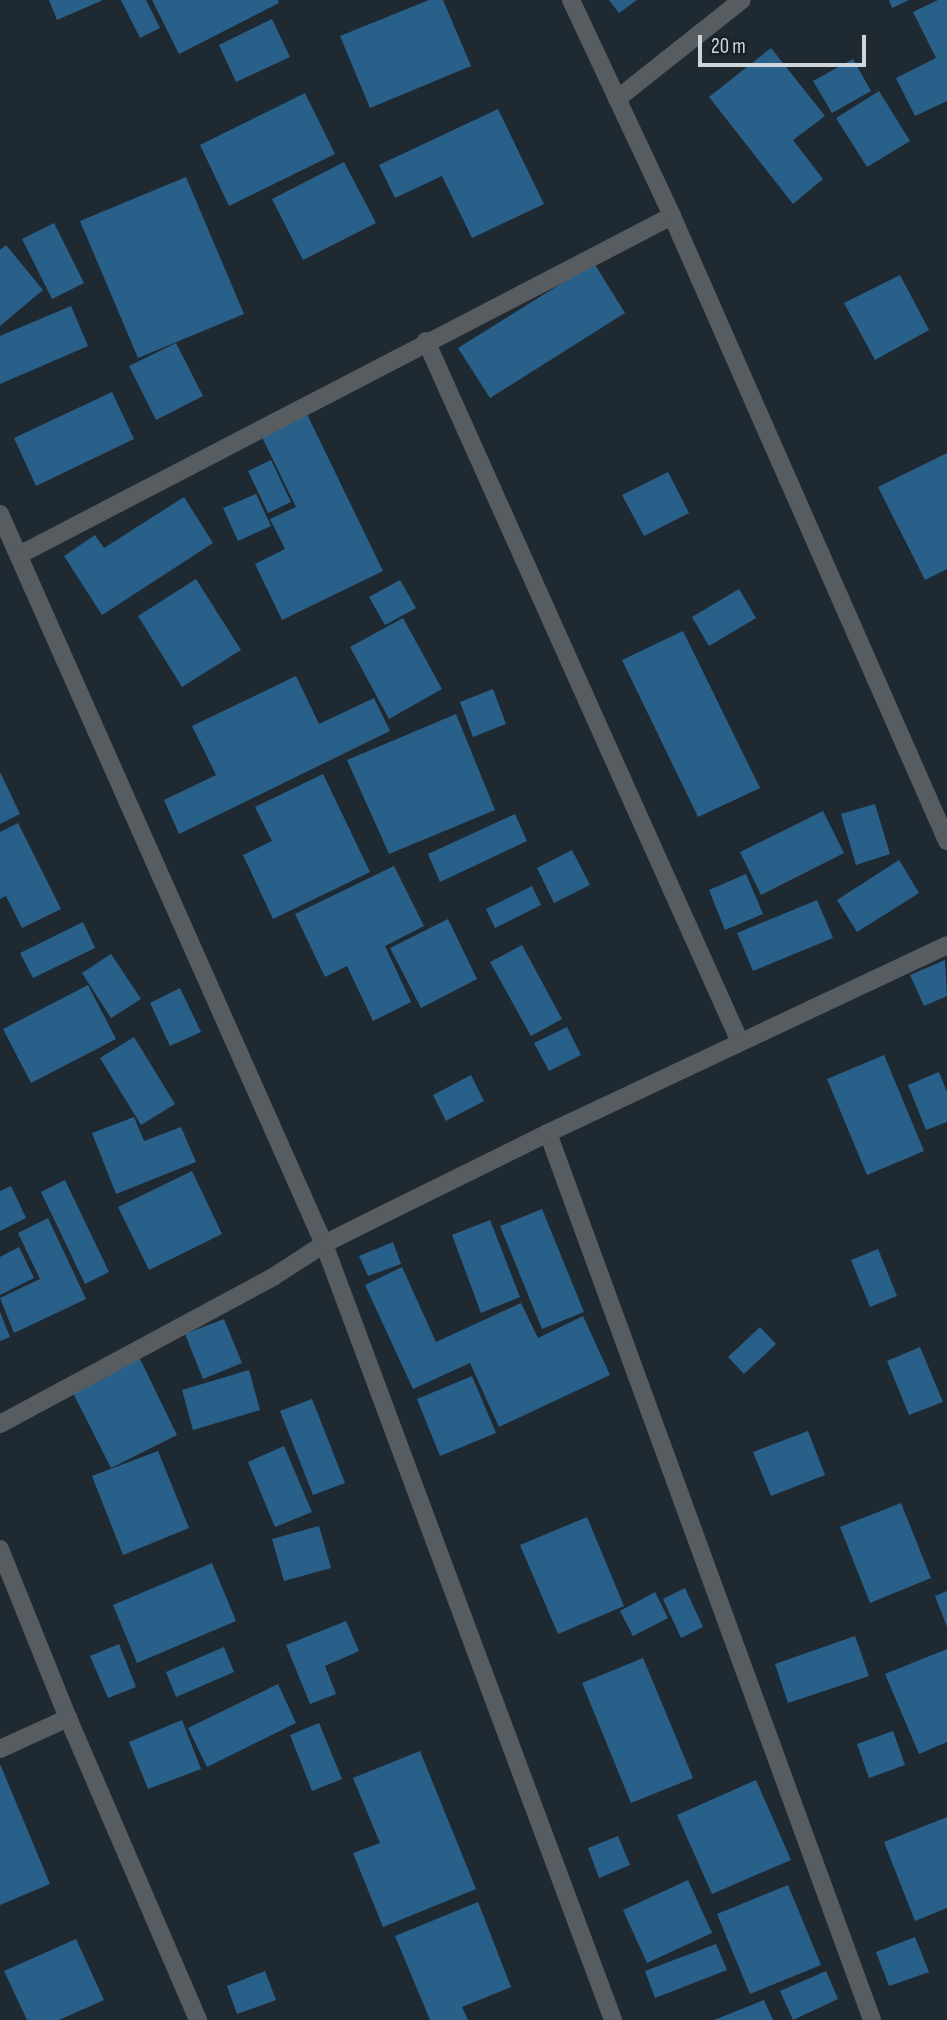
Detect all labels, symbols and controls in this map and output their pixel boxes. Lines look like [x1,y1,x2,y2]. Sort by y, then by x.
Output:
scale bar [702,21,870,65]
text: 20 m [711,34,746,59]

